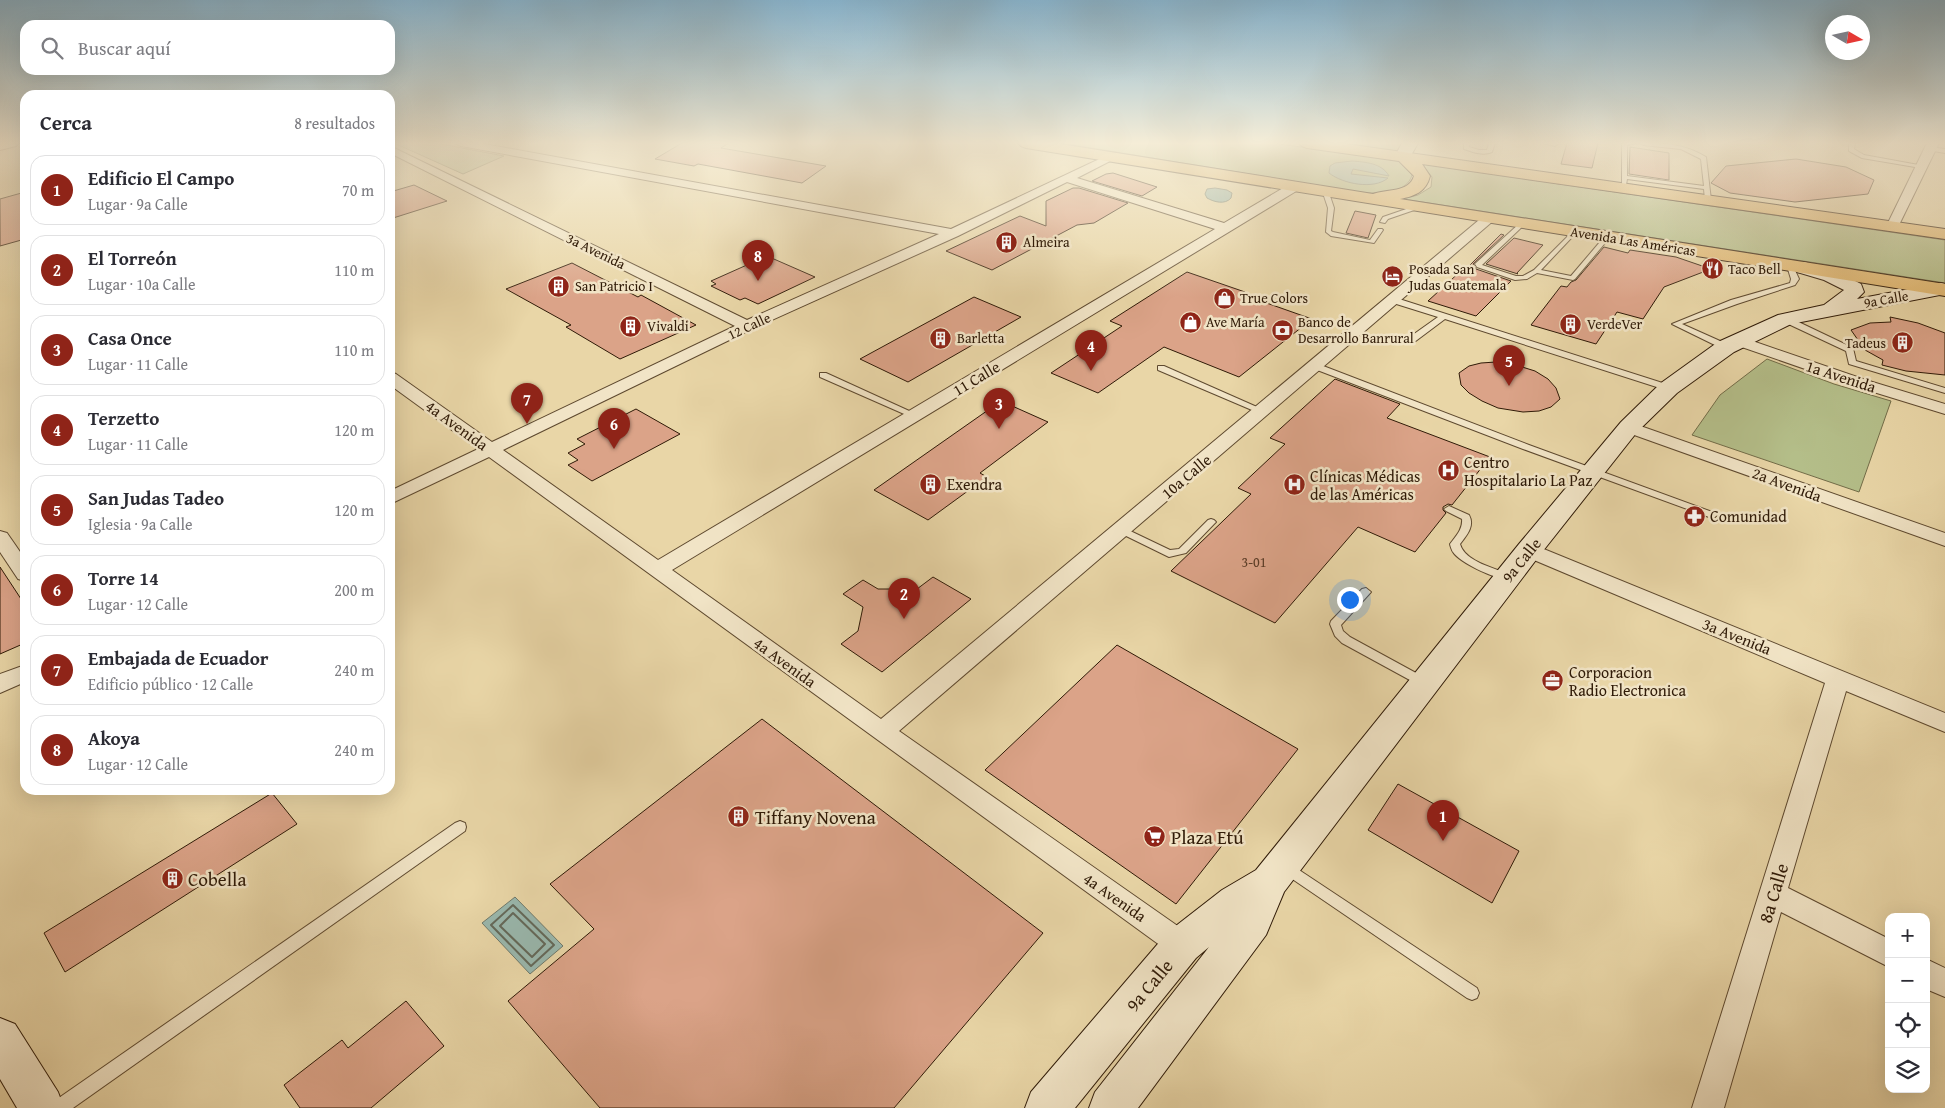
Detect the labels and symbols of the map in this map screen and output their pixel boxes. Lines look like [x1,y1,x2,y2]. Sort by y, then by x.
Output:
north arrow [1825,15,1870,60]
street label: Avenida Las Américas [1569,221,1697,261]
street label: 3a Avenida [563,228,629,274]
building icon: Almeira [995,230,1019,254]
place label: Almeira [1023,232,1070,252]
pin: 8 [742,240,774,281]
restaurant icon: Taco Bell [1700,257,1724,281]
place label: Posada San Judas Guatemala [1407,259,1507,295]
place label: Taco Bell [1728,259,1781,279]
hotel icon: Posada San Judas Guatemala [1381,265,1405,289]
building icon: San Patricio I [547,274,571,298]
place label: San Patricio I [575,276,653,296]
street label: 9a Calle [1862,285,1910,313]
shop icon: True Colors [1212,286,1236,310]
place label: True Colors [1240,288,1308,308]
street label: 12 Calle [724,307,774,345]
shop icon: Ave María [1178,310,1202,334]
place label: Ave María [1206,312,1265,332]
place label: Banco de Desarrollo Banrural [1298,312,1414,348]
building icon: VerdeVer [1559,312,1583,336]
building icon: Vivaldi [619,314,643,338]
place label: VerdeVer [1587,314,1642,334]
place label: Vivaldi [647,316,689,336]
bank icon: Banco de Desarrollo Banrural [1270,318,1294,342]
building icon: Barletta [929,326,953,350]
place label: Barletta [957,328,1005,348]
pin: 4 [1075,330,1107,371]
building icon: Tadeus [1890,331,1914,355]
place label: Tadeus [1845,333,1886,353]
pin: 5 [1493,345,1525,386]
street label: 1a Avenida [1803,353,1880,399]
street label: 11 Calle [948,354,1004,402]
pin: 7 [511,383,543,424]
pin: 3 [983,388,1015,429]
street label: 4a Avenida [421,394,494,456]
pin: 6 [598,408,630,449]
street label: 10a Calle [1156,448,1216,504]
place label: Centro Hospitalario La Paz [1464,450,1592,492]
hospital icon: Centro Hospitalario La Paz [1436,459,1460,483]
street label: 2a Avenida [1749,460,1826,508]
place label: Clínicas Médicas de las Américas [1310,464,1420,506]
building icon: Exendra [919,472,943,496]
place label: Exendra [947,472,1002,496]
hospital icon: Clínicas Médicas de las Américas [1282,473,1306,497]
pharmacy icon: Comunidad [1682,504,1706,528]
place label: Comunidad [1710,504,1787,528]
street label: 9a Calle [1495,532,1547,588]
house number: 3-01 [1241,552,1267,572]
pin: 2 [888,578,920,619]
your location [1337,587,1363,613]
street label: 3a Avenida [1699,611,1775,661]
street label: 4a Avenida [749,631,822,693]
place label: Corporacion Radio Electronica [1569,660,1686,702]
office icon: Corporacion Radio Electronica [1541,669,1565,693]
pin: 1 [1427,800,1459,841]
place label: Tiffany Novena [755,803,876,831]
building icon: Tiffany Novena [727,805,751,829]
place label: Plaza Etú [1171,823,1244,851]
supermarket icon: Plaza Etú [1143,825,1167,849]
street label: 8a Calle [1751,860,1795,926]
place label: Cobella [188,865,246,893]
street label: 4a Avenida [1078,866,1152,928]
building icon: Cobella [160,867,184,891]
street label: 9a Calle [1119,952,1179,1017]

